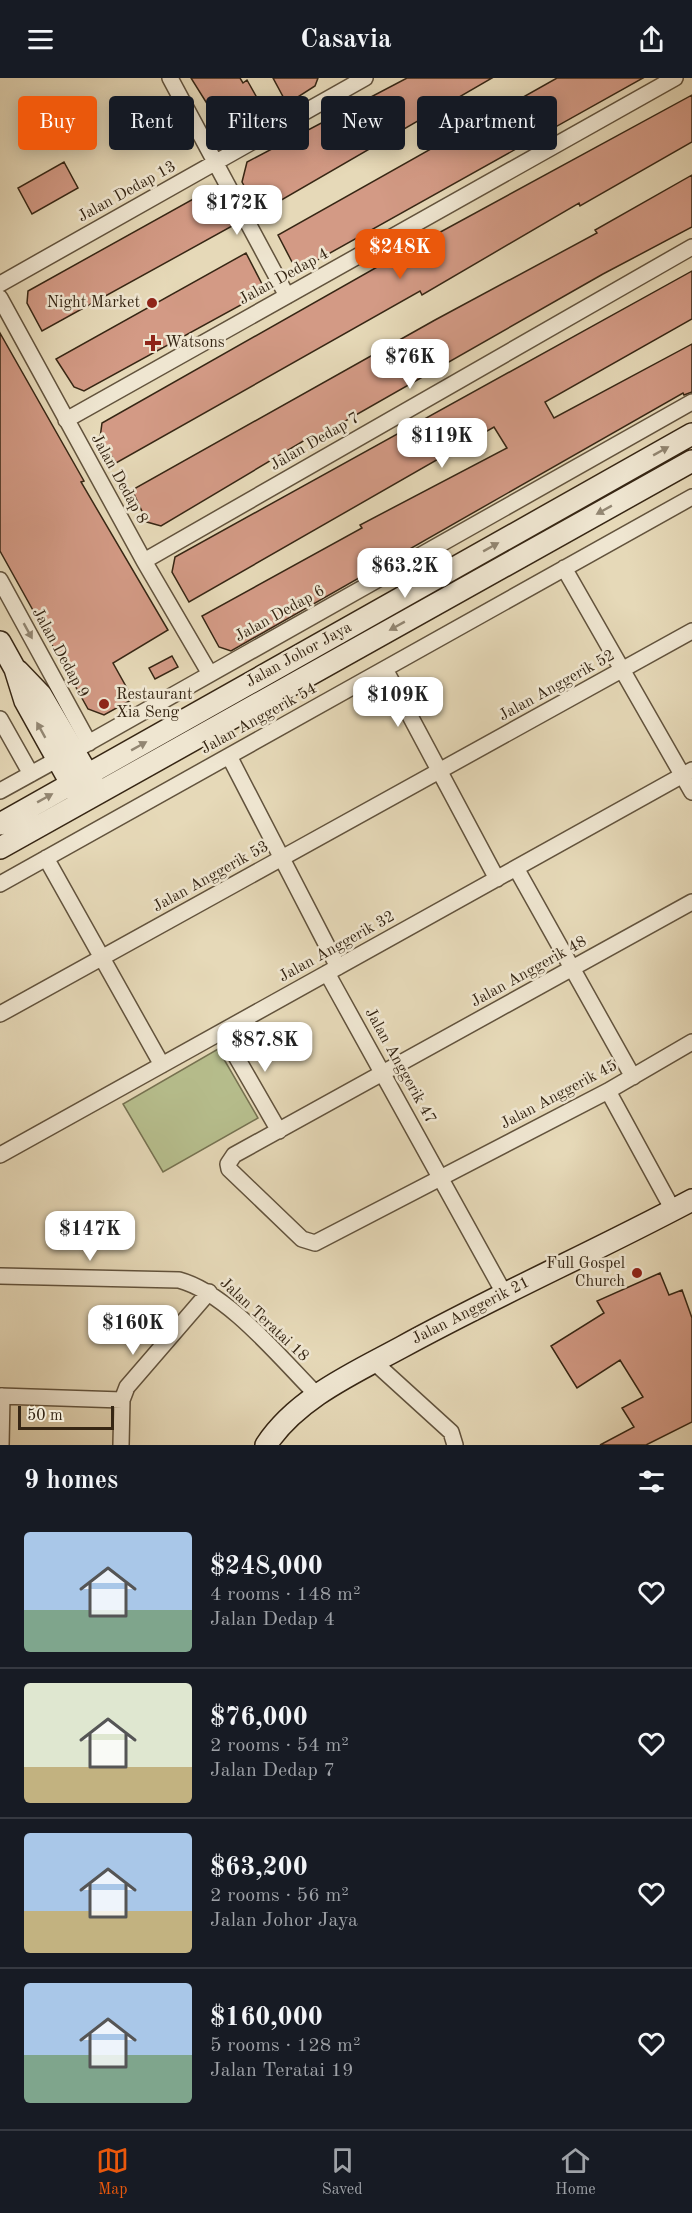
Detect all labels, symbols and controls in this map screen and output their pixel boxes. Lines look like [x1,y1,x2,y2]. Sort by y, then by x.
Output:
icon: menu [24,23,57,56]
icon: share [635,23,668,56]
text: Casavia [300,26,392,53]
chip: Buy [18,96,97,150]
chip: Rent [109,96,194,150]
chip: Filters [206,96,309,150]
chip: New [321,96,405,150]
chip: Apartment [417,96,557,150]
street label: Jalan Dedap 13 [75,159,179,225]
pin: $172K [195,185,279,236]
text: $172K [206,194,268,214]
pin: $248K [358,229,442,280]
text: $248K [369,238,431,258]
street label: Jalan Dedap 4 [236,246,332,308]
place label: Night Market [47,295,140,311]
marker: Night Market [145,296,159,310]
place label: Watsons [165,335,225,351]
marker: Watsons [146,336,160,350]
pin: $76K [374,339,446,390]
text: $76K [385,348,435,368]
street label: Jalan Dedap 7 [268,410,362,474]
pin: $119K [400,418,484,469]
text: $119K [411,427,473,447]
street label: Jalan Dedap 8 [88,431,150,527]
one-way arrow [653,446,670,456]
one-way arrow [596,505,612,516]
one-way arrow [483,542,500,552]
pin: $63.2K [356,548,454,599]
text: $63.2K [371,557,439,577]
street label: Jalan Dedap 6 [232,583,328,645]
street label: Jalan Dedap 9 [29,605,91,701]
street label: Jalan Johor Jaya [243,619,355,691]
one-way arrow [389,621,406,631]
one-way arrow [23,623,33,640]
street label: Jalan Anggerik 52 [496,648,618,724]
pin: $109K [356,677,440,728]
street label: Jalan Anggerik 54 [198,681,320,757]
text: $109K [367,686,429,706]
place label: Restaurant Xia Seng [116,687,193,721]
marker: Restaurant Xia Seng [97,697,111,711]
one-way arrow [36,722,47,738]
one-way arrow [131,740,147,751]
one-way arrow [37,793,54,803]
street label: Jalan Anggerik 53 [150,839,272,915]
street label: Jalan Anggerik 32 [276,909,398,985]
street label: Jalan Anggerik 48 [468,934,590,1010]
street label: Jalan Anggerik 47 [362,1005,438,1127]
pin: $87.8K [216,1022,314,1073]
text: $87.8K [231,1031,299,1051]
street label: Jalan Anggerik 45 [498,1058,620,1132]
pin: $147K [48,1211,132,1262]
text: $147K [59,1220,121,1240]
place label: Full Gospel Church [546,1256,625,1290]
marker: Full Gospel Church [630,1266,644,1280]
street label: Jalan Anggerik 21 [410,1274,532,1348]
street label: Jalan Teratai 18 [217,1275,311,1365]
pin: $160K [91,1305,175,1356]
text: $160K [102,1314,164,1334]
scale bar [18,1403,114,1430]
text: 50 m [27,1408,63,1424]
icon: filters [635,1465,668,1498]
text: 9 homes [24,1468,118,1494]
text: $248,000 [210,1554,323,1580]
icon: home [72,1556,144,1628]
icon: heart [635,1576,668,1609]
text: 4 rooms · 148 m² [210,1585,360,1605]
text: Jalan Dedap 4 [210,1610,335,1630]
text: $76,000 [210,1705,308,1731]
icon: home [72,1707,144,1779]
icon: heart [635,1727,668,1760]
text: 2 rooms · 54 m² [210,1736,349,1756]
text: Jalan Dedap 7 [210,1761,335,1781]
text: $63,200 [210,1855,308,1881]
icon: home [72,1857,144,1929]
icon: heart [635,1877,668,1910]
text: 2 rooms · 56 m² [210,1886,349,1906]
text: Jalan Johor Jaya [210,1911,358,1931]
text: $160,000 [210,2005,323,2031]
icon: home [72,2007,144,2079]
icon: heart [635,2027,668,2060]
text: 5 rooms · 128 m² [210,2036,360,2056]
text: Jalan Teratai 19 [210,2061,354,2081]
tab: Map [96,2144,129,2200]
tab: Saved [322,2144,363,2200]
tab: Home [555,2144,596,2200]

